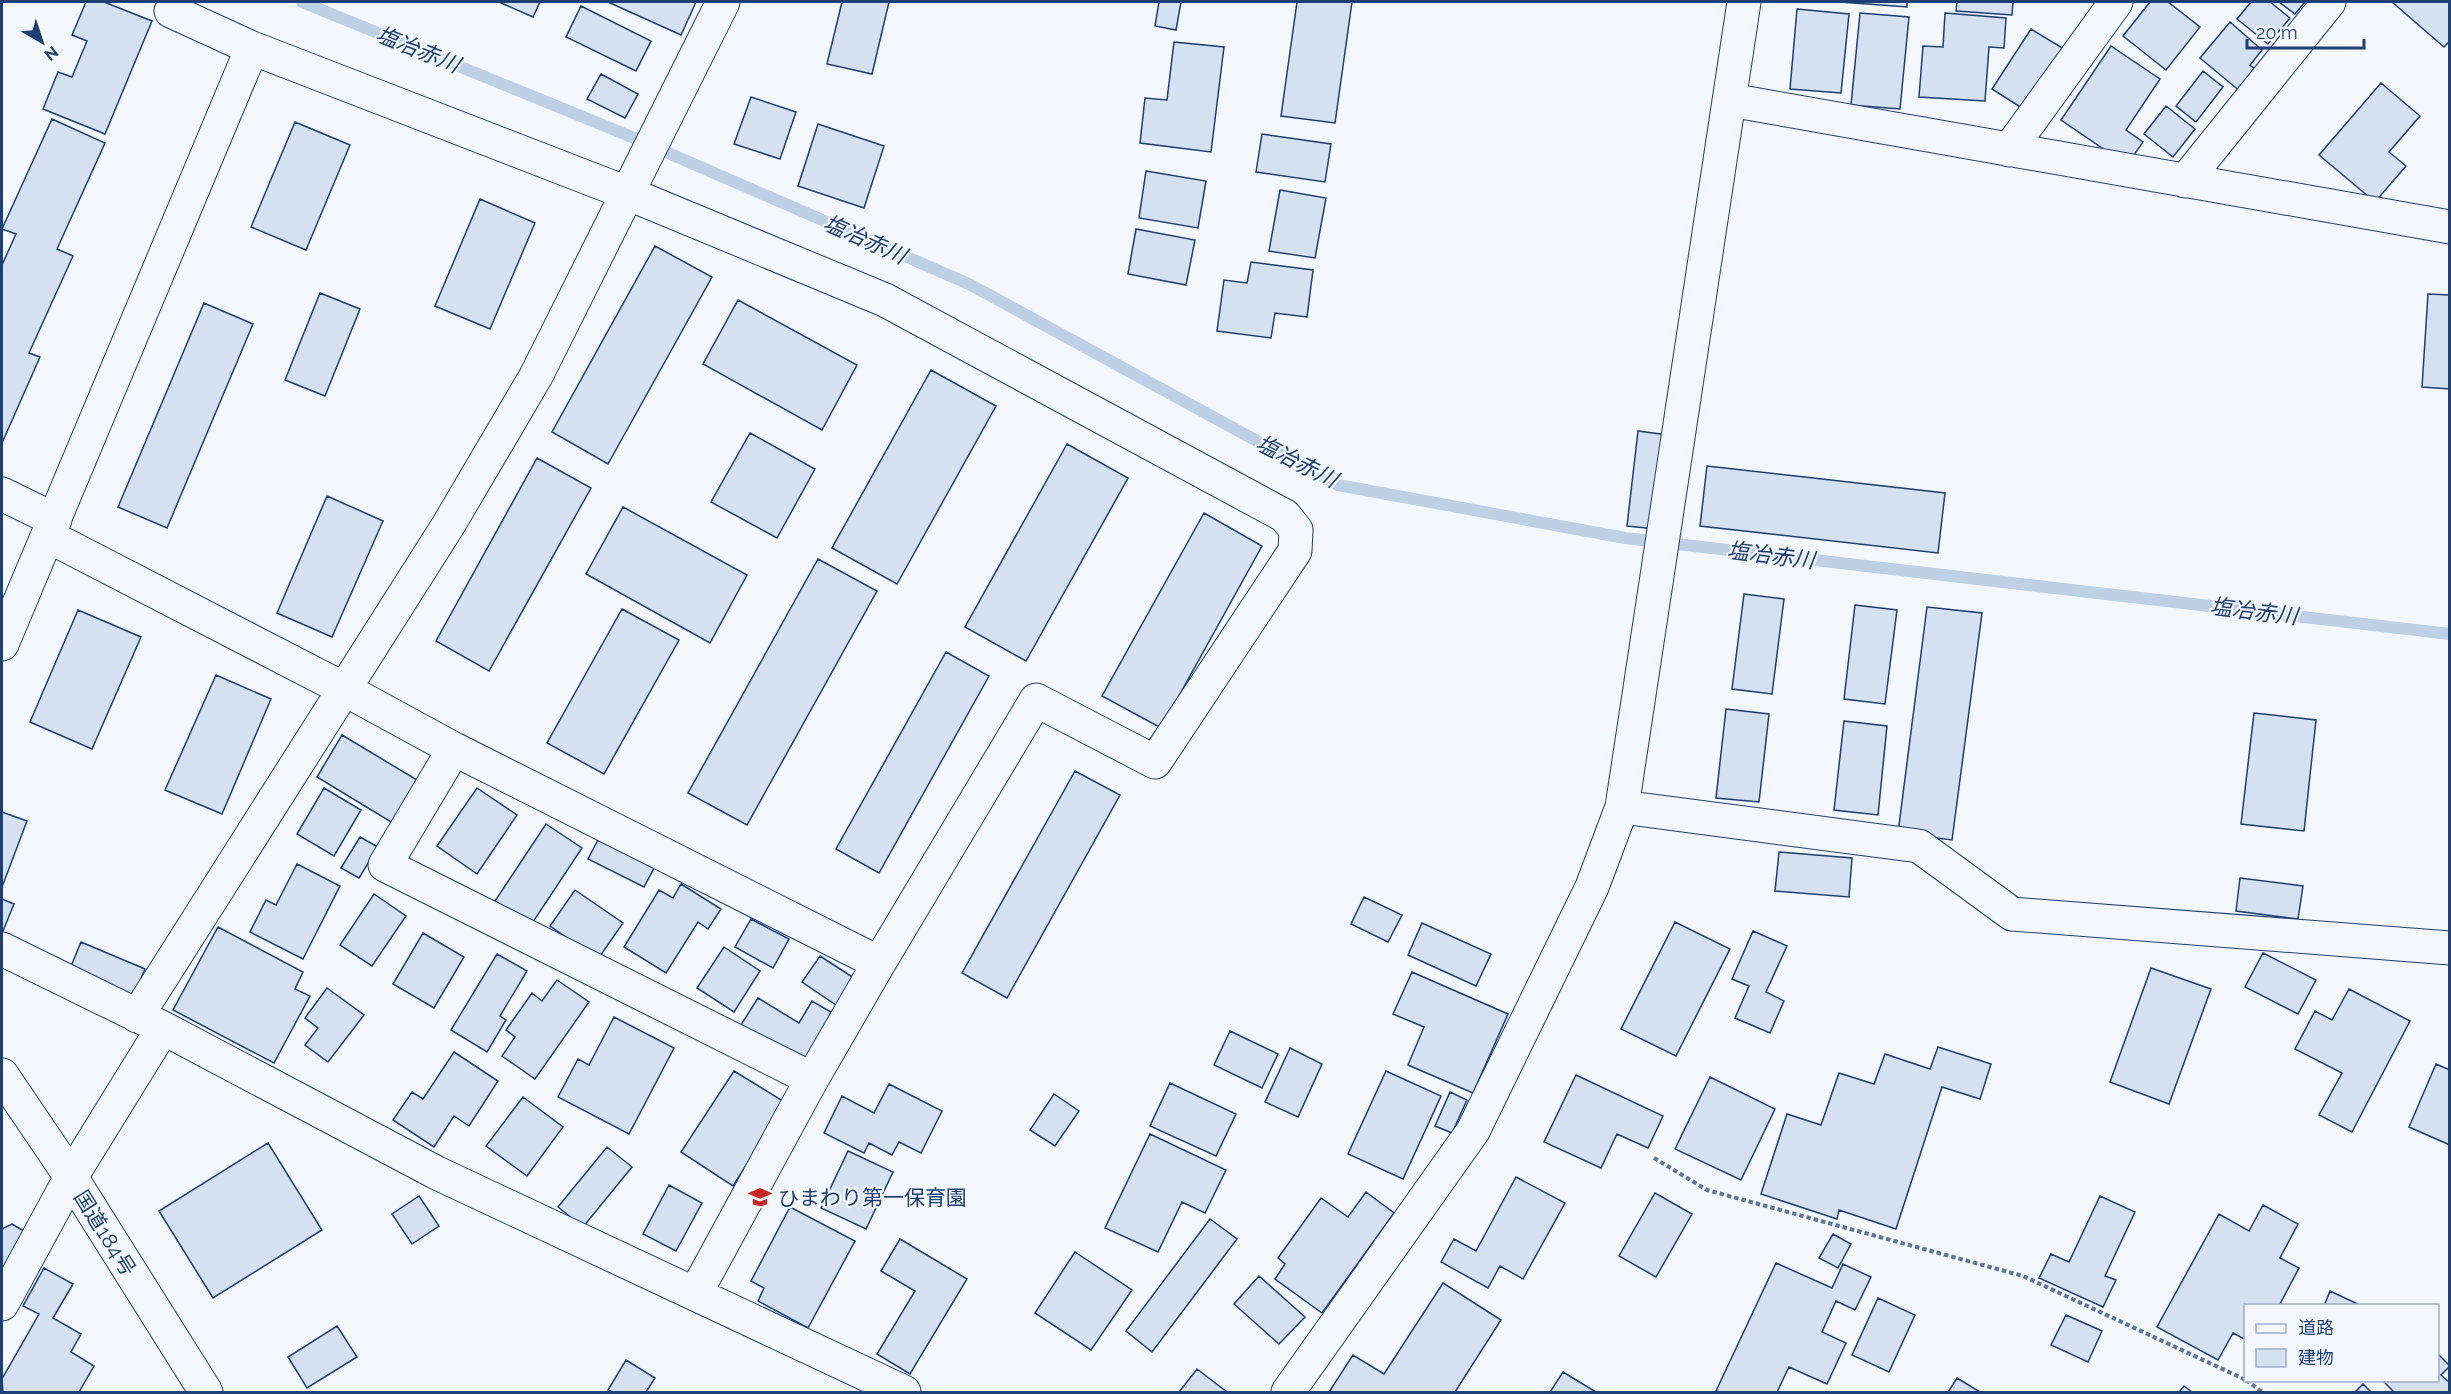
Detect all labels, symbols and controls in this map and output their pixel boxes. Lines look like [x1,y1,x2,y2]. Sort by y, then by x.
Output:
north arrow [12,12,72,72]
scale bar [2247,12,2364,50]
water label: 塩冶赤川 [372,20,466,78]
text: 20 m [2256,22,2298,43]
text: N [40,42,62,64]
water label: 塩冶赤川 [820,209,912,270]
water label: 塩冶赤川 [1252,429,1344,493]
water label: 塩冶赤川 [1726,537,1818,574]
water label: 塩冶赤川 [2209,593,2301,630]
school or university icon: ひまわり第一保育園 [747,1184,773,1210]
place label: ひまわり第一保育園 [778,1185,967,1210]
street label: 国道184号 [69,1186,141,1280]
legend [2244,1304,2439,1382]
text: 道路 [2298,1317,2334,1338]
text: 建物 [2298,1347,2334,1368]

